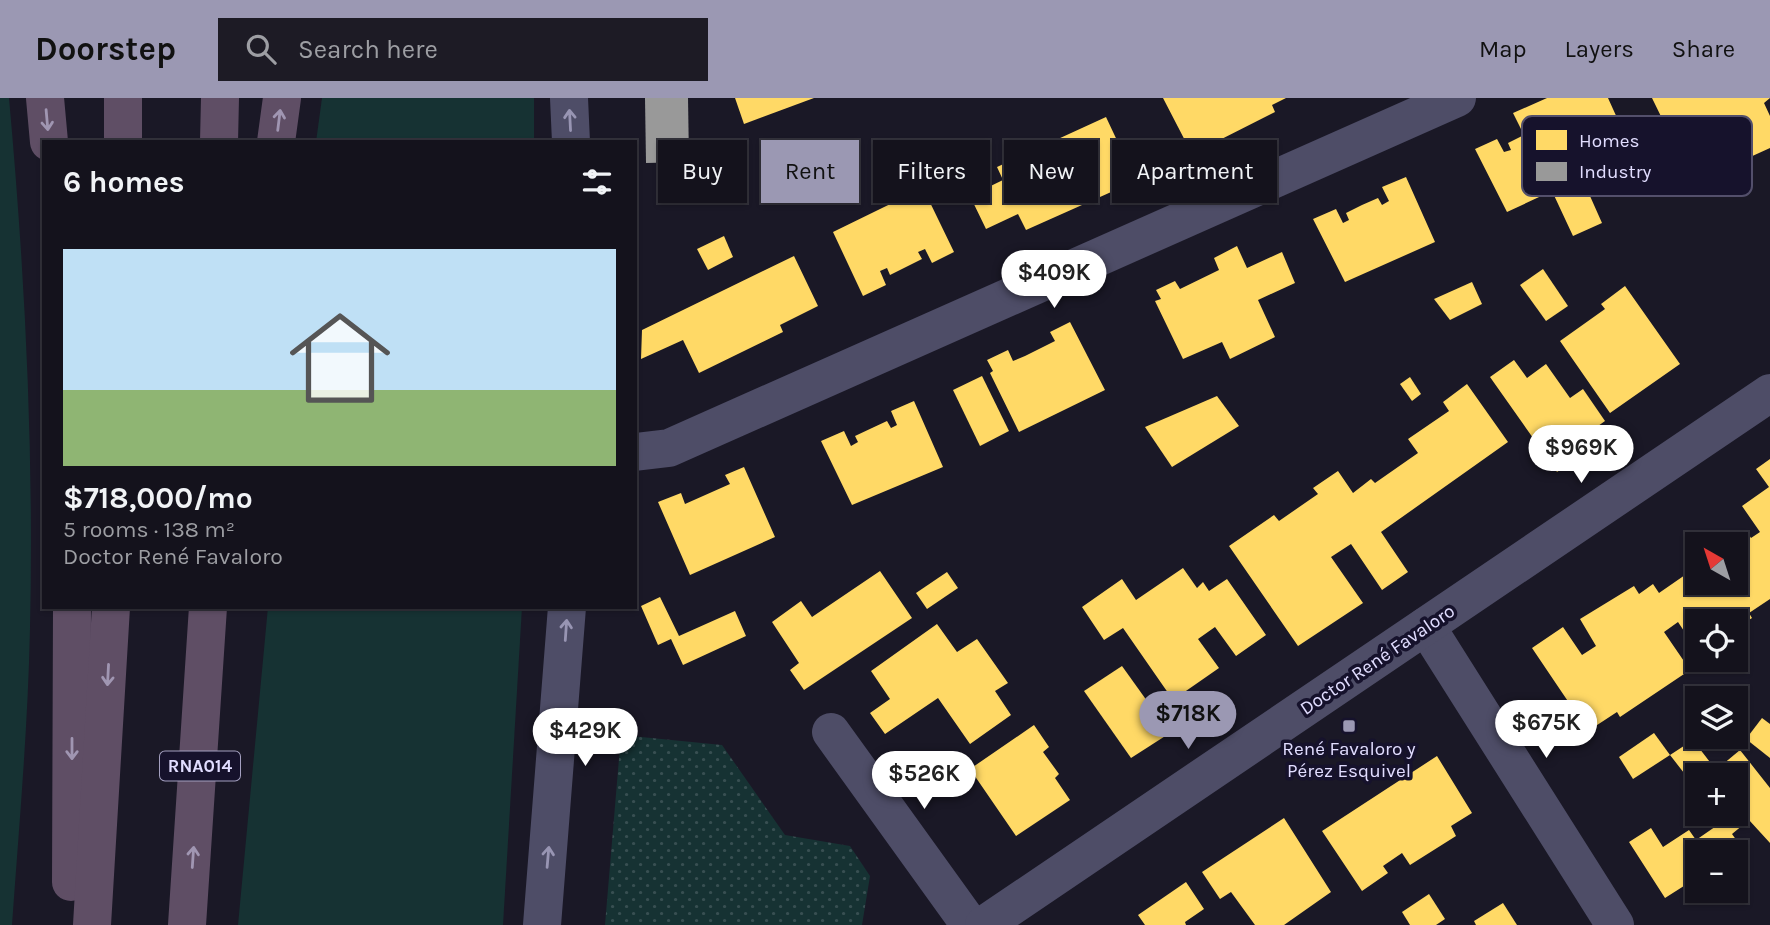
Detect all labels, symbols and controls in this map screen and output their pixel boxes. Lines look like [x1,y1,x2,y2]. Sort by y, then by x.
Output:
search box [218,18,708,81]
text: Doorstep [35,30,176,68]
icon: search [242,30,280,68]
text: Search here [298,34,438,65]
text: Map [1479,35,1527,63]
text: Layers [1565,35,1634,63]
text: Share [1672,35,1735,63]
one-way arrow [41,108,54,131]
one-way arrow [273,109,286,132]
one-way arrow [564,109,577,132]
legend [1522,116,1752,196]
text: Homes [1579,130,1640,152]
chip: Buy [658,140,747,203]
chip: Rent [761,140,859,203]
chip: Filters [873,140,990,203]
chip: New [1004,140,1098,203]
chip: Apartment [1112,140,1277,203]
text: Industry [1579,161,1652,183]
icon: filters [578,163,616,201]
text: 6 homes [63,164,185,200]
pin: $409K [1005,250,1103,310]
text: $409K [1017,259,1091,286]
icon: home [277,295,403,421]
pin: $969K [1532,426,1630,485]
text: $969K [1545,434,1617,461]
text: $718,000/mo [63,480,253,516]
text: 5 rooms · 138 m² [63,516,235,543]
north arrow [1685,532,1748,595]
map controls [1685,532,1748,903]
text: Doctor René Favaloro [63,543,283,570]
street label: Doctor René Favaloro [1296,600,1459,720]
button: locate [1685,609,1748,672]
one-way arrow [559,619,572,642]
one-way arrow [101,664,114,687]
button: layers [1685,686,1748,749]
pin: $718K [1139,692,1237,751]
text: $718K [1155,700,1221,727]
pin: $675K [1497,700,1595,760]
pin: $429K [536,708,634,768]
text: $675K [1511,709,1581,736]
text: $429K [549,717,621,744]
marker: René Favaloro y Pérez Esquivel [1341,718,1357,734]
one-way arrow [65,737,79,760]
place label: René Favaloro y Pérez Esquivel [1282,738,1416,782]
road number: RNA014 [160,752,240,780]
pin: $526K [875,752,973,811]
text: $526K [888,760,960,787]
button: + [1685,763,1748,826]
button: − [1685,840,1748,903]
one-way arrow [187,846,200,869]
one-way arrow [541,846,554,869]

